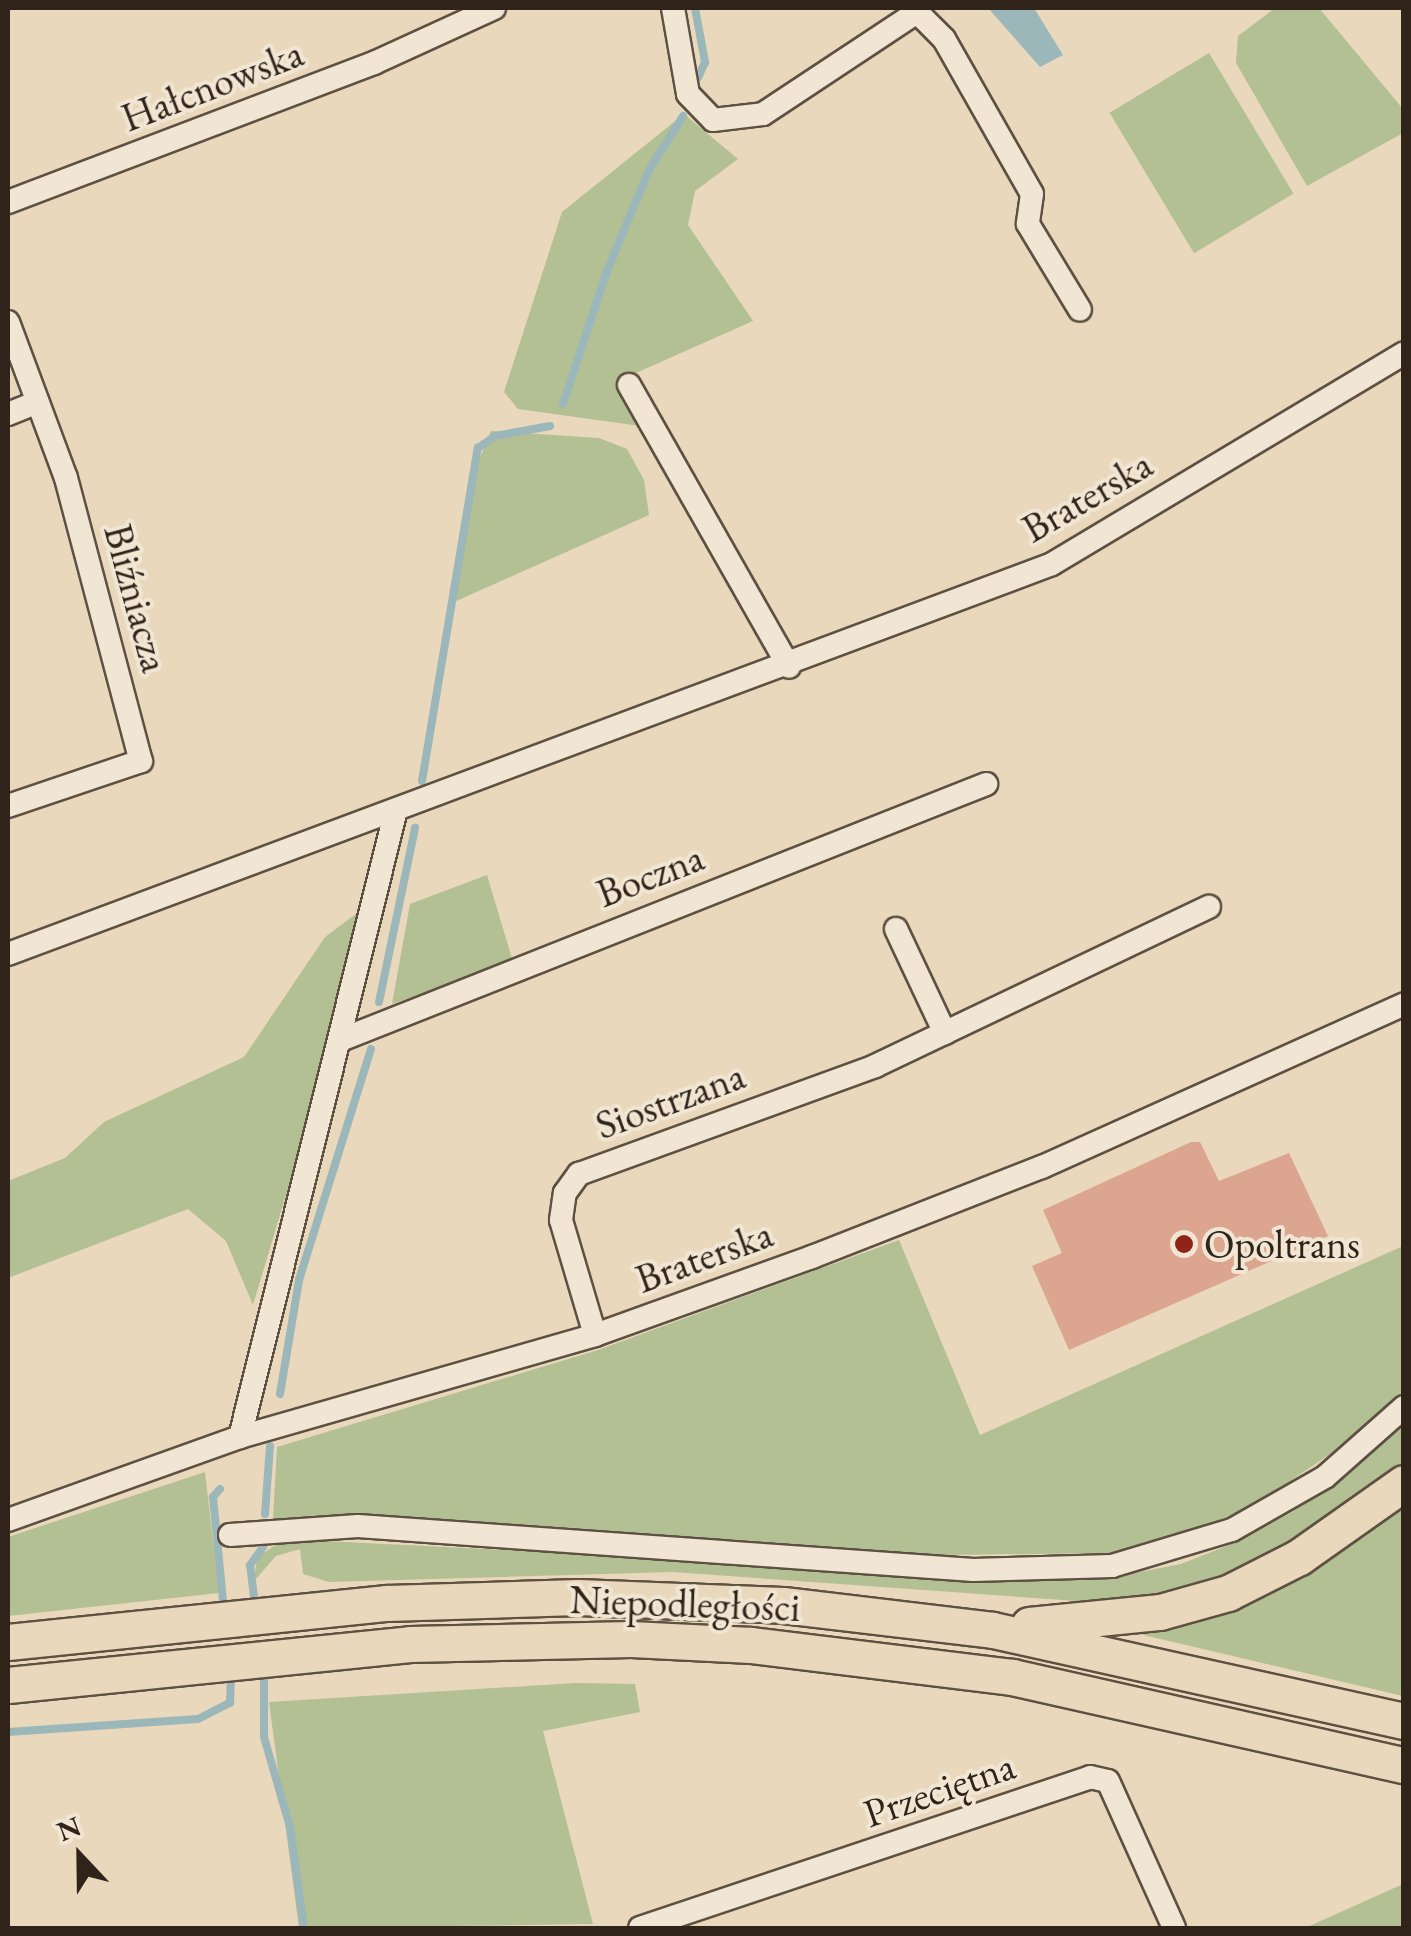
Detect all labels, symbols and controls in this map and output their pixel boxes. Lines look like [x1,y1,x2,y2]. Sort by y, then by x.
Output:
street label: Hałcnowska [114,28,310,142]
street label: Braterska [1014,440,1160,552]
street label: Bliźniacza [94,519,180,677]
street label: Boczna [590,833,710,917]
street label: Siostrzana [589,1051,751,1149]
street label: Braterska [629,1209,779,1303]
place label: Opoltrans [1204,1220,1360,1268]
marker: Opoltrans [1173,1233,1195,1255]
street label: Niepodległości [569,1575,801,1631]
street label: Przeciętna [857,1741,1021,1837]
north arrow [30,1806,130,1906]
text: N [52,1807,86,1849]

